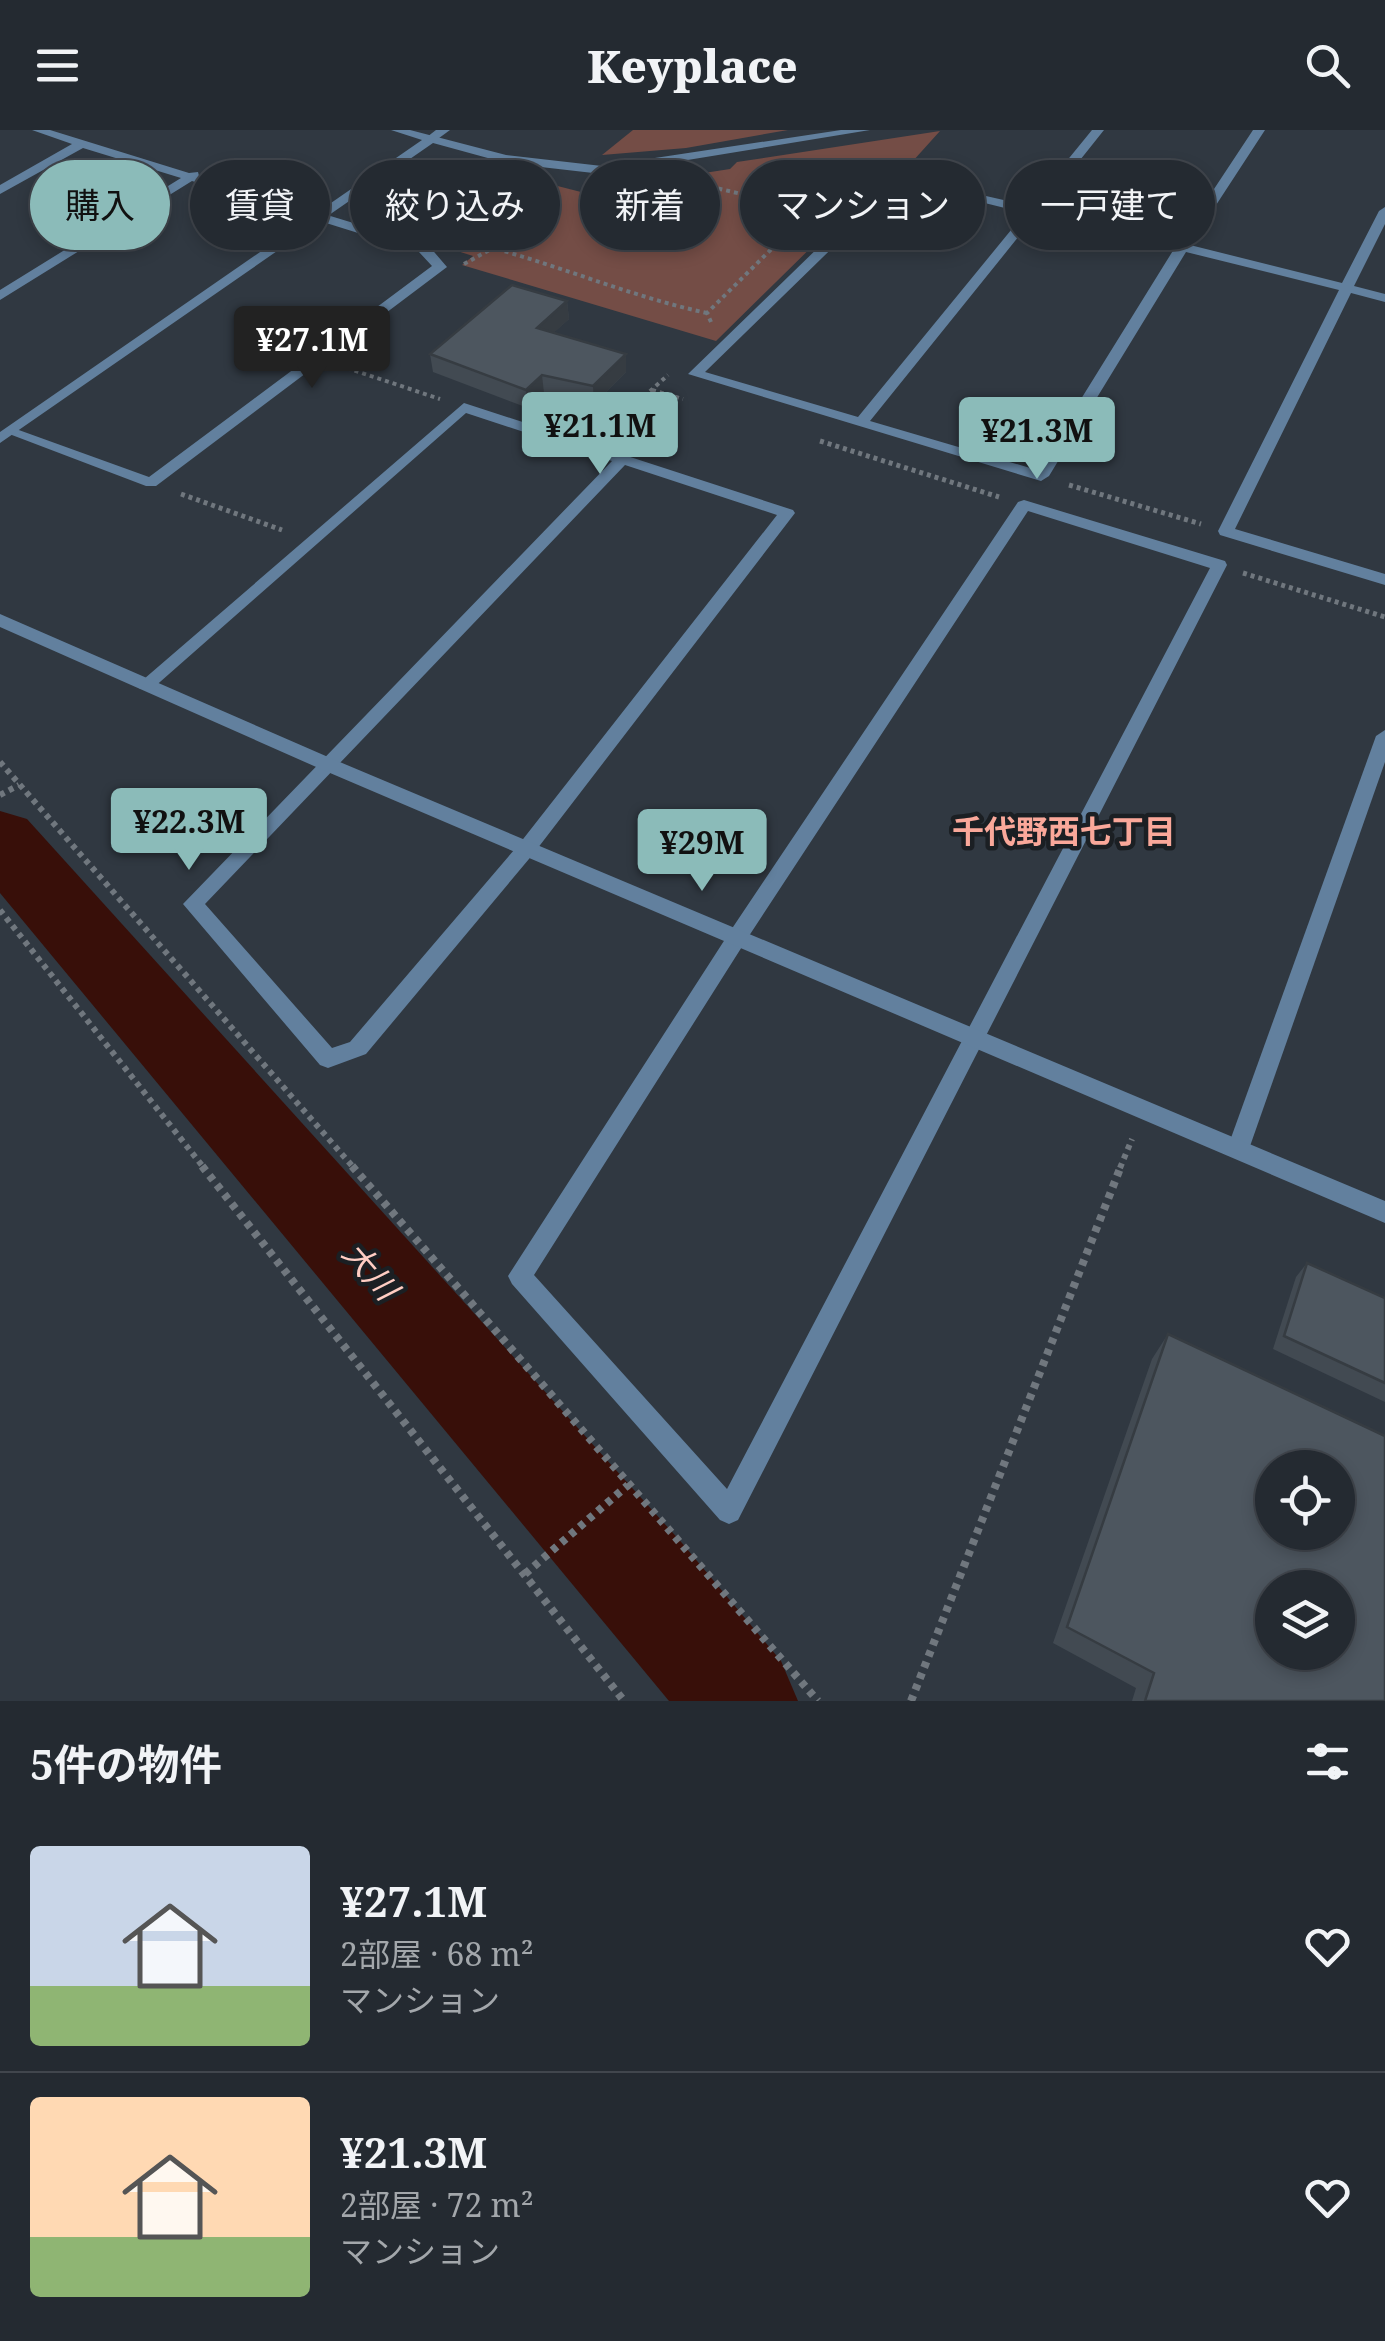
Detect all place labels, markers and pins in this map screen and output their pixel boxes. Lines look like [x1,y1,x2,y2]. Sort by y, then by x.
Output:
pin: ¥27.1M [231,306,393,391]
pin: ¥21.1M [519,392,681,477]
pin: ¥21.3M [956,397,1118,482]
pin: ¥22.3M [108,788,270,873]
pin: ¥29M [643,809,761,894]

